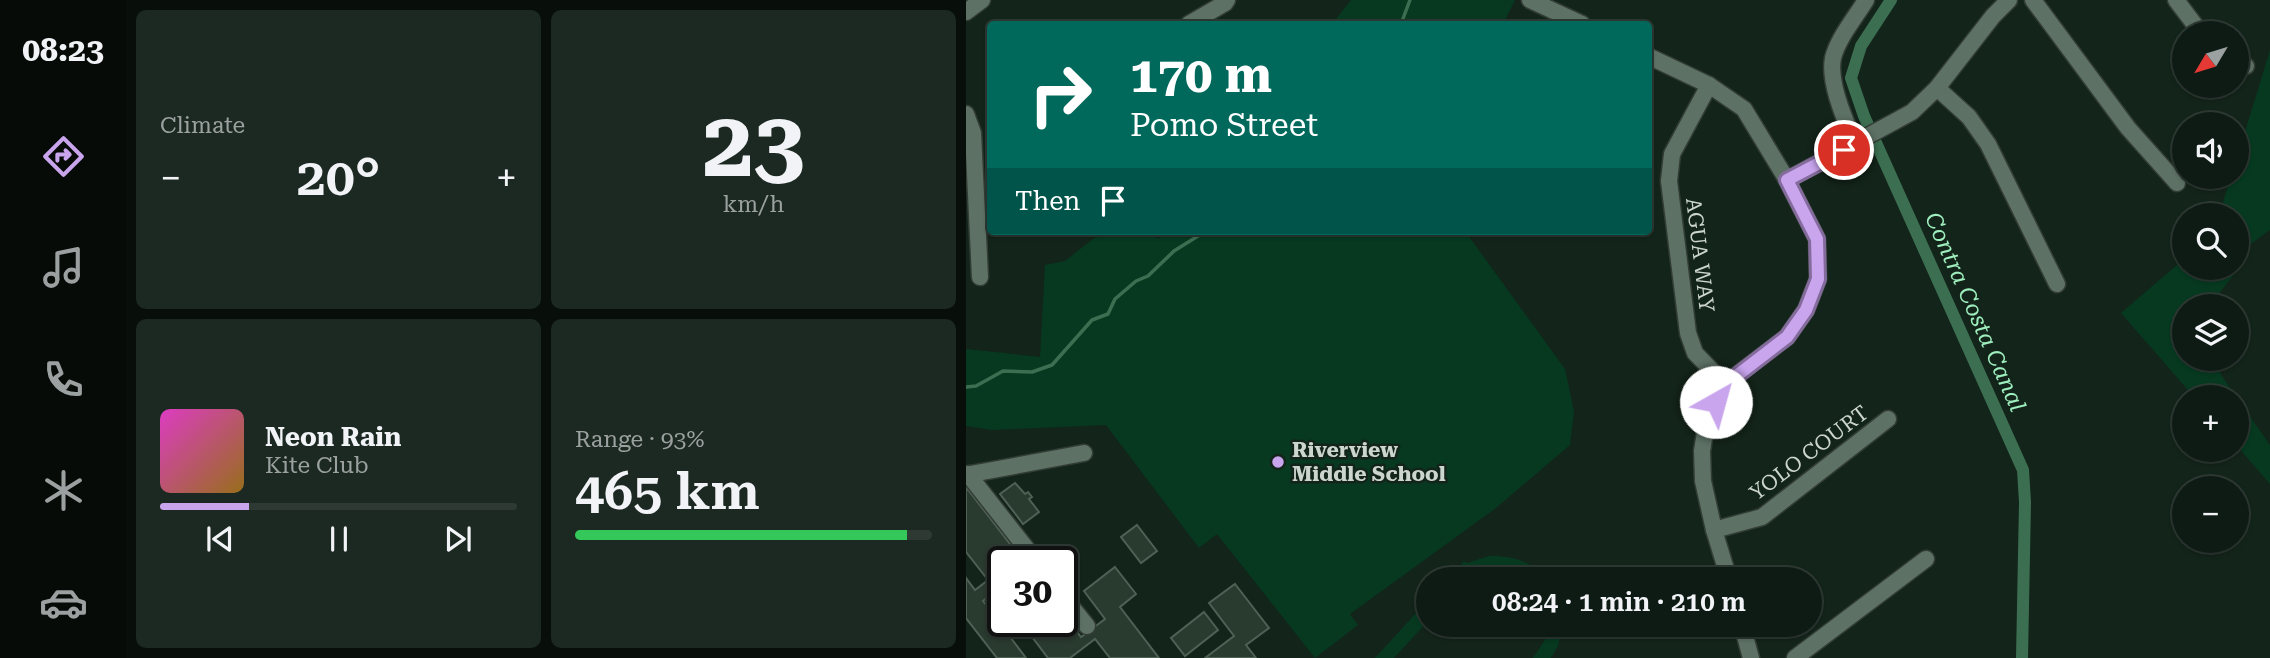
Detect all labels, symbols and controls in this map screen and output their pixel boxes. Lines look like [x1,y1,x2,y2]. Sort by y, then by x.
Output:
north arrow [2172,21,2249,98]
map controls [2172,21,2249,553]
text: 08:23 [22,31,104,69]
text: 170 m [1130,47,1272,104]
icon: right [1015,49,1106,140]
text: 23 [703,92,804,198]
text: Pomo Street [1130,106,1318,144]
text: Climate [160,112,245,139]
button: sound [2172,112,2249,189]
pin [1814,120,1874,180]
icon: arrive [1825,131,1863,169]
icon: directions [39,132,88,181]
text: 20° [297,147,380,208]
text: − [160,156,181,200]
text: + [496,156,517,200]
icon: arrive [1094,182,1132,220]
text: Then [1015,186,1080,216]
text: km/h [723,191,784,218]
street label: AGUA WAY [1681,196,1719,314]
button: search [2172,203,2249,280]
water label: Contra Costa Canal [1919,208,2031,416]
icon: music [39,243,88,292]
button: layers [2172,294,2249,371]
icon: phone [39,355,88,404]
position arrow [1679,365,1753,439]
button: + [2172,385,2249,462]
street label: YOLO COURT [1745,401,1873,505]
text: Neon Rain [265,422,401,452]
text: Range · 93% [575,426,704,453]
place label: Riverview Middle School [1292,438,1446,486]
text: Kite Club [265,452,369,479]
marker: Riverview Middle School [1270,454,1286,470]
text: 465 km [575,461,760,522]
icon: climate [39,466,88,515]
button: − [2172,476,2249,553]
icon: previous [201,520,239,558]
icon: pause [320,520,358,558]
icon: next [439,520,477,558]
speed limit sign: 30 [987,546,1078,637]
icon: car [39,578,88,627]
text: 08:24 · 1 min · 210 m [1492,587,1746,617]

